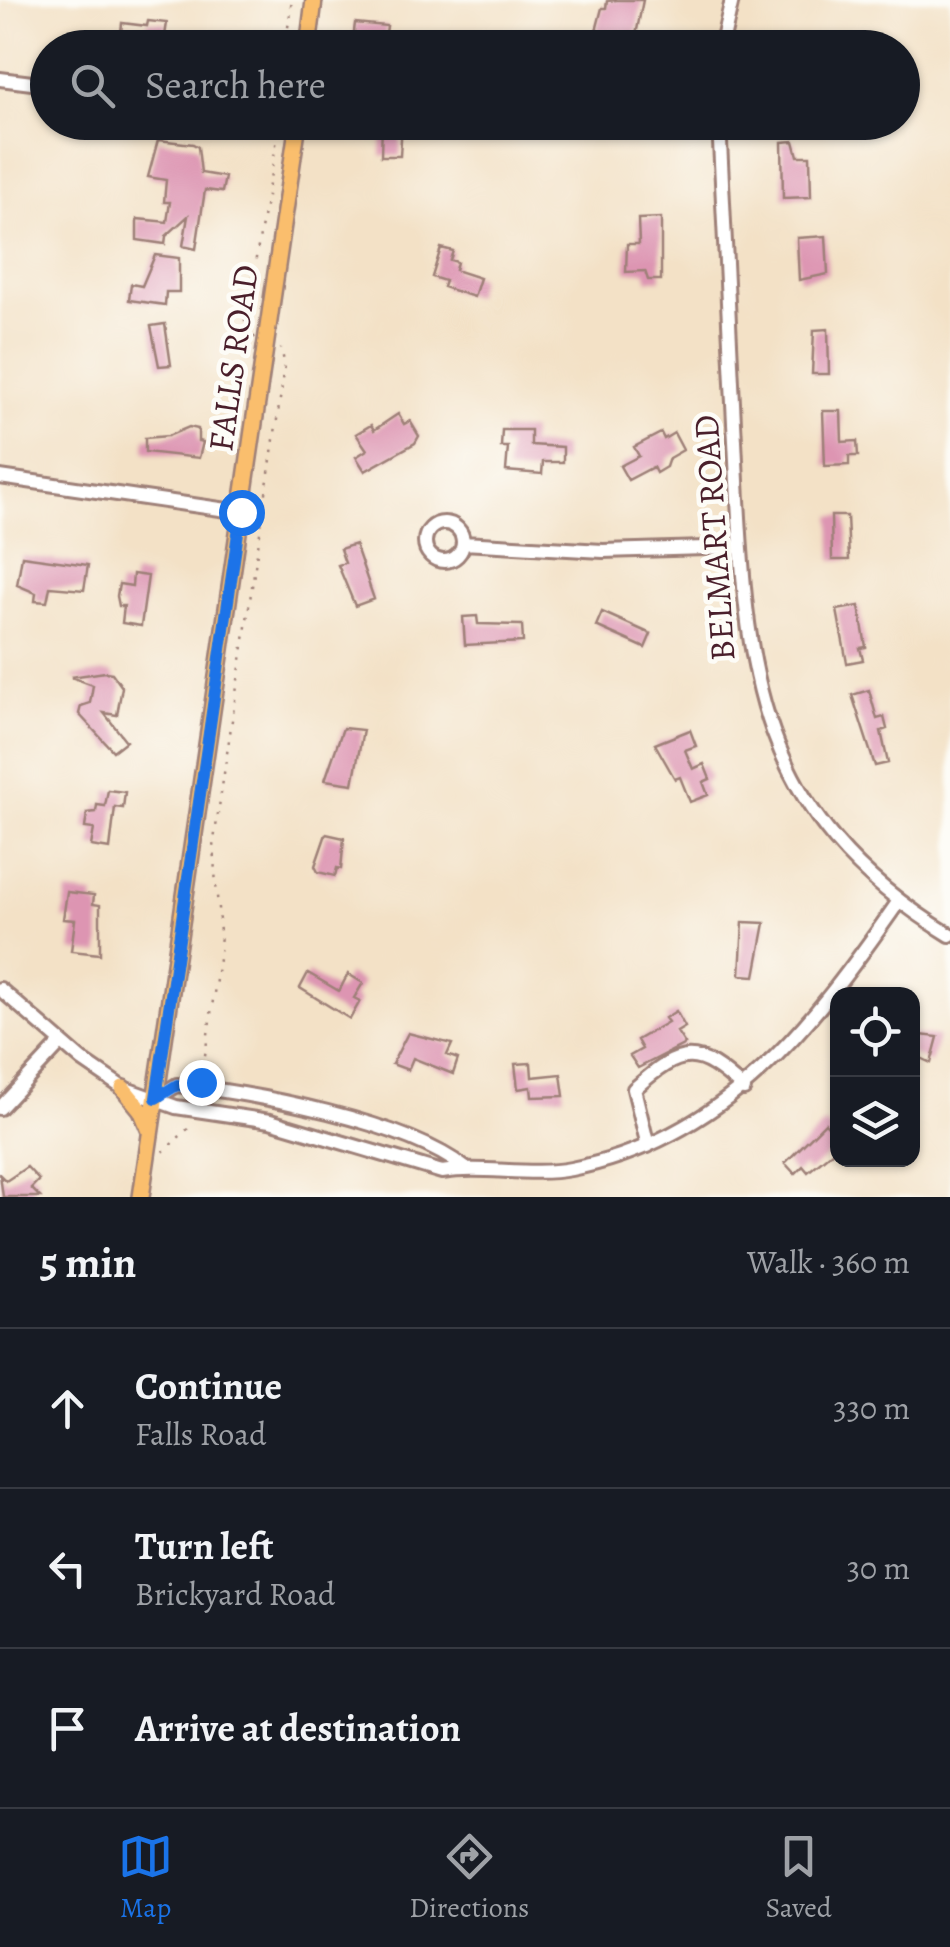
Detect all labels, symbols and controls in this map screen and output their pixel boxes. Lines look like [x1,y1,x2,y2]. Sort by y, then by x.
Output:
search box [30,30,920,140]
icon: search [65,58,120,113]
text: Search here [145,59,326,111]
street label: FALLS ROAD [196,262,270,454]
street label: BELMART ROAD [681,413,747,663]
route start [219,490,265,536]
map controls [830,987,920,1167]
button: locate [830,987,920,1077]
route end [179,1060,225,1106]
button: layers [830,1077,920,1167]
text: 5 min [40,1234,136,1291]
text: Walk · 360 m [747,1240,910,1284]
text: Continue [135,1360,282,1412]
icon: ahead [40,1381,95,1436]
text: 330 m [833,1386,910,1430]
text: Falls Road [135,1412,266,1456]
text: Turn left [135,1520,274,1572]
icon: left [40,1541,95,1596]
text: 30 m [847,1546,910,1590]
text: Brickyard Road [135,1572,335,1616]
icon: arrive [40,1701,95,1756]
text: Arrive at destination [135,1702,461,1754]
tab: Map [118,1829,173,1927]
tab: Directions [409,1829,529,1927]
tab: Saved [766,1829,832,1927]

